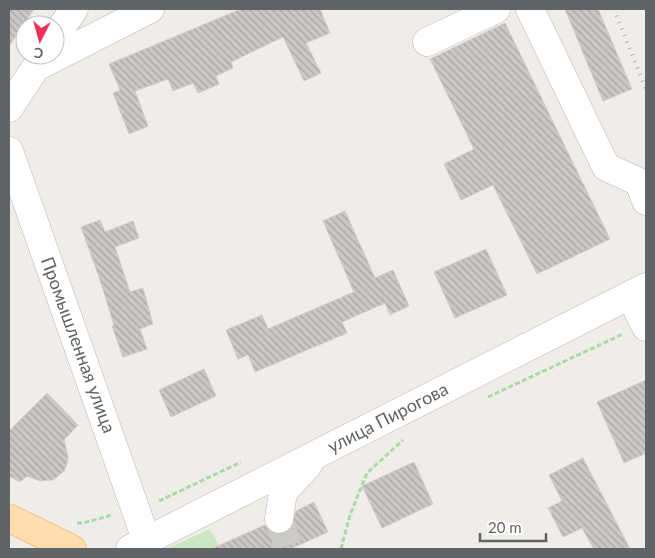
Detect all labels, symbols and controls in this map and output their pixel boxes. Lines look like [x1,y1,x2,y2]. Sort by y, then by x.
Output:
north arrow [15,15,65,65]
text: С [32,44,44,62]
street label: Промышленная улица [37,254,121,436]
street label: улица Пирогова [323,377,452,457]
scale bar [480,510,546,542]
text: 20 m [488,518,522,536]

